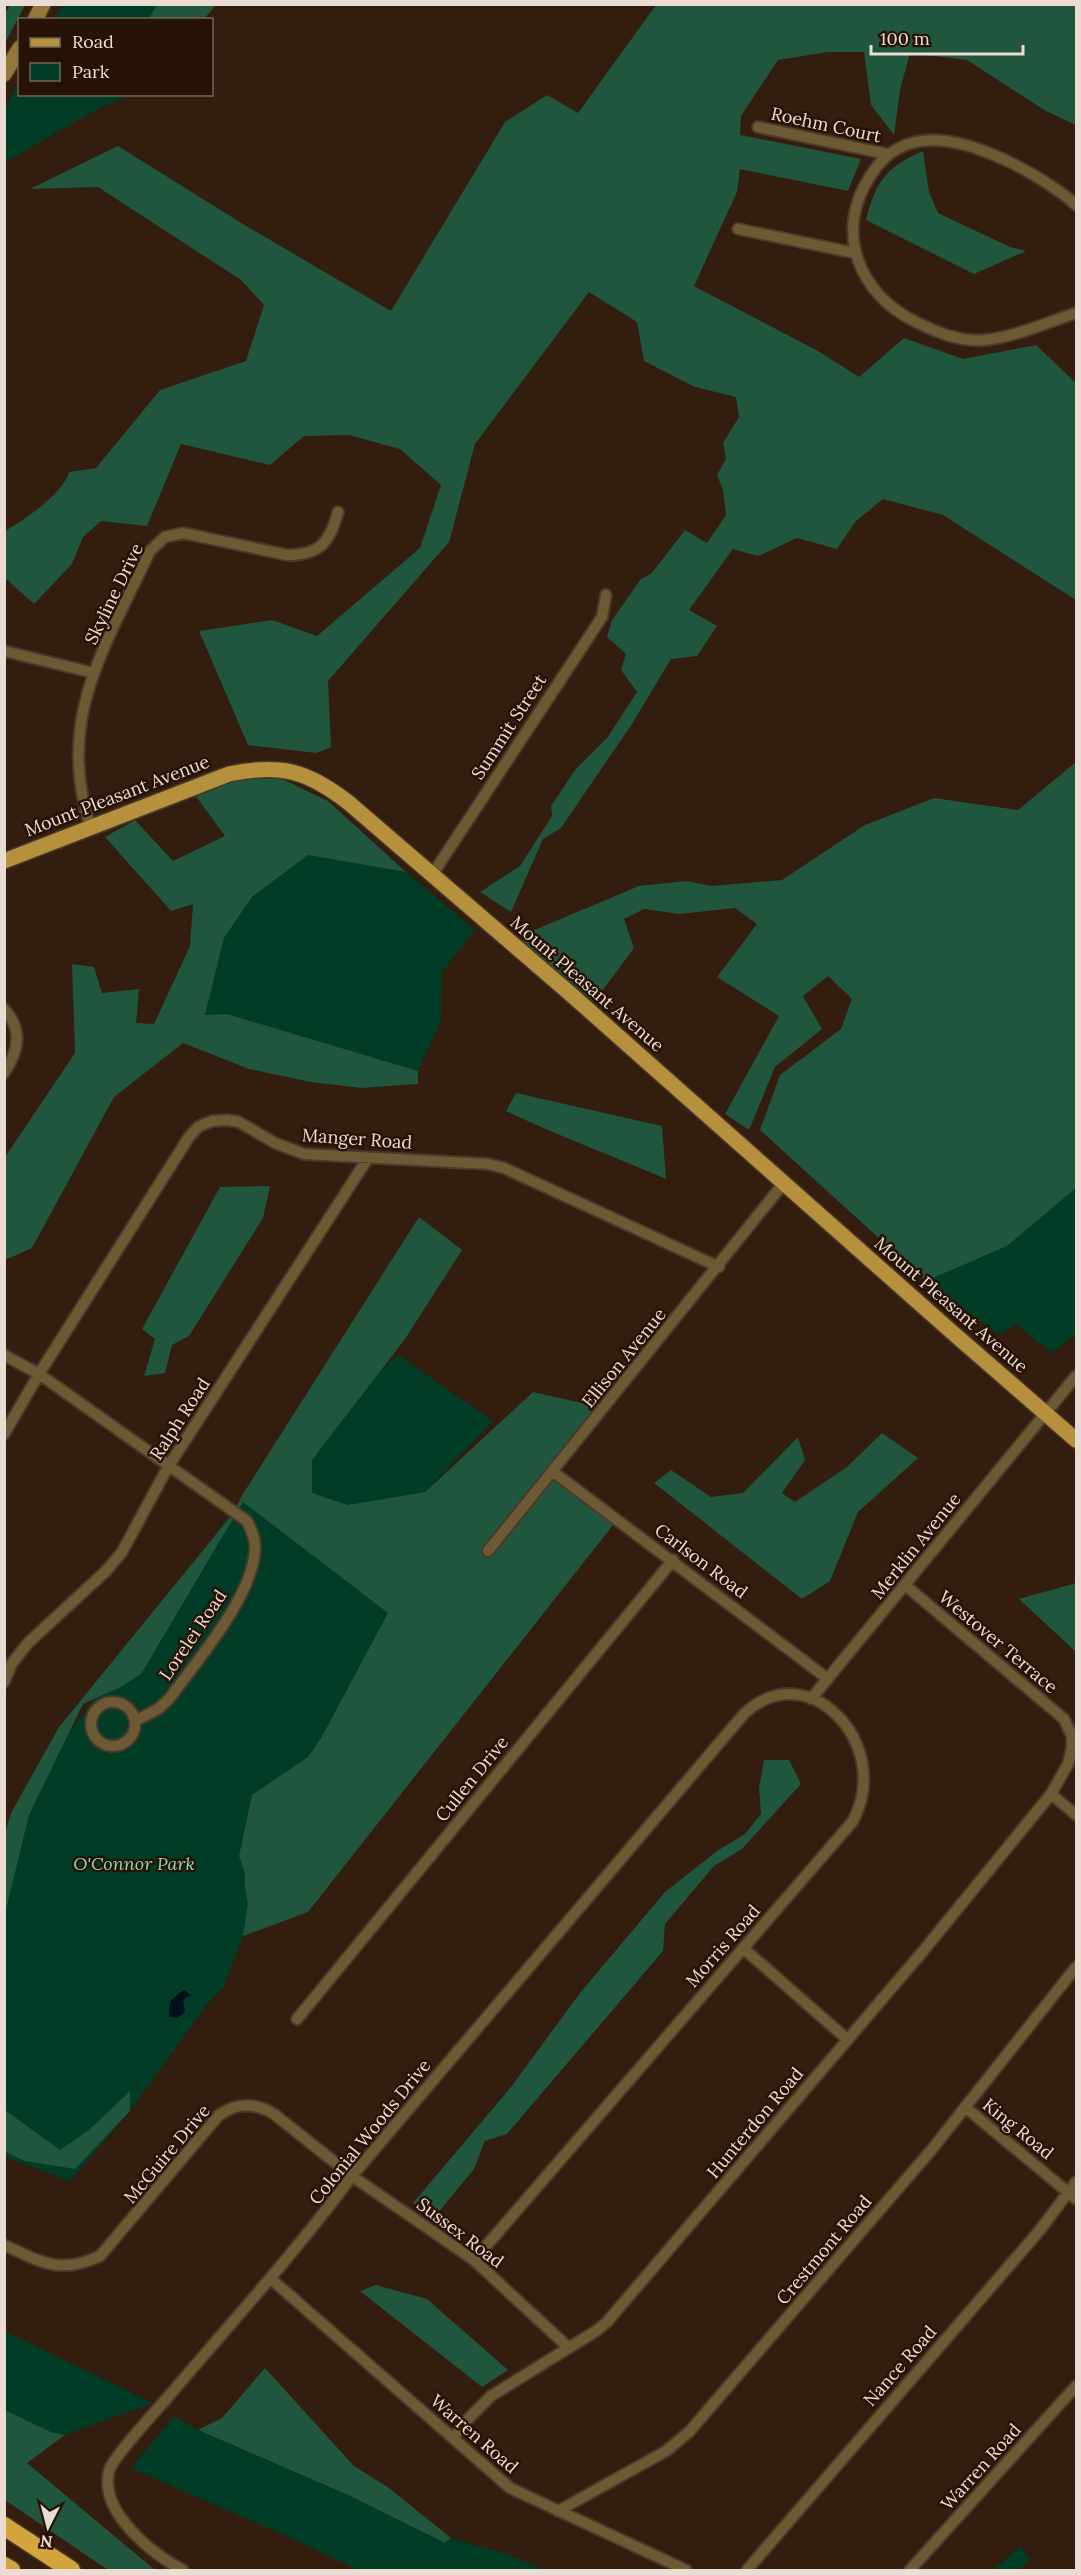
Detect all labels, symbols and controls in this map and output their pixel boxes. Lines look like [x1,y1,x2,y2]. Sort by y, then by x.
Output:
legend [18,18,213,96]
scale bar [871,18,1022,56]
text: 100 m [880,27,930,50]
text: Road [72,30,114,53]
text: Park [72,60,110,83]
street label: Roehm Court [769,102,883,147]
street label: Skyline Drive [79,539,148,648]
street label: Summit Street [466,670,551,784]
street label: Mount Pleasant Avenue [21,750,213,841]
street label: Mount Pleasant Avenue [506,911,669,1057]
street label: Manger Road [301,1123,413,1154]
street label: Mount Pleasant Avenue [870,1232,1033,1378]
street label: Ellison Avenue [576,1303,671,1412]
street label: Ralph Road [144,1373,215,1464]
street label: Merklin Avenue [866,1488,966,1604]
street label: Carlson Road [650,1518,753,1603]
street label: Lorelei Road [154,1585,231,1684]
street label: Westover Terrace [934,1585,1063,1698]
street label: Cullen Drive [430,1731,513,1826]
park label: O'Connor Park [73,1852,195,1875]
street label: Morris Road [680,1899,765,1992]
street label: Colonial Woods Drive [304,2054,436,2209]
street label: Hunterdon Road [701,2062,808,2183]
street label: King Road [978,2093,1059,2164]
street label: McGuire Drive [118,2099,215,2208]
street label: Crestmont Road [771,2190,876,2309]
street label: Sussex Road [412,2192,509,2273]
street label: Nance Road [858,2320,941,2411]
street label: Warren Road [426,2389,523,2478]
street label: Warren Road [936,2418,1026,2515]
north arrow [18,2497,78,2557]
text: N [39,2531,54,2553]

